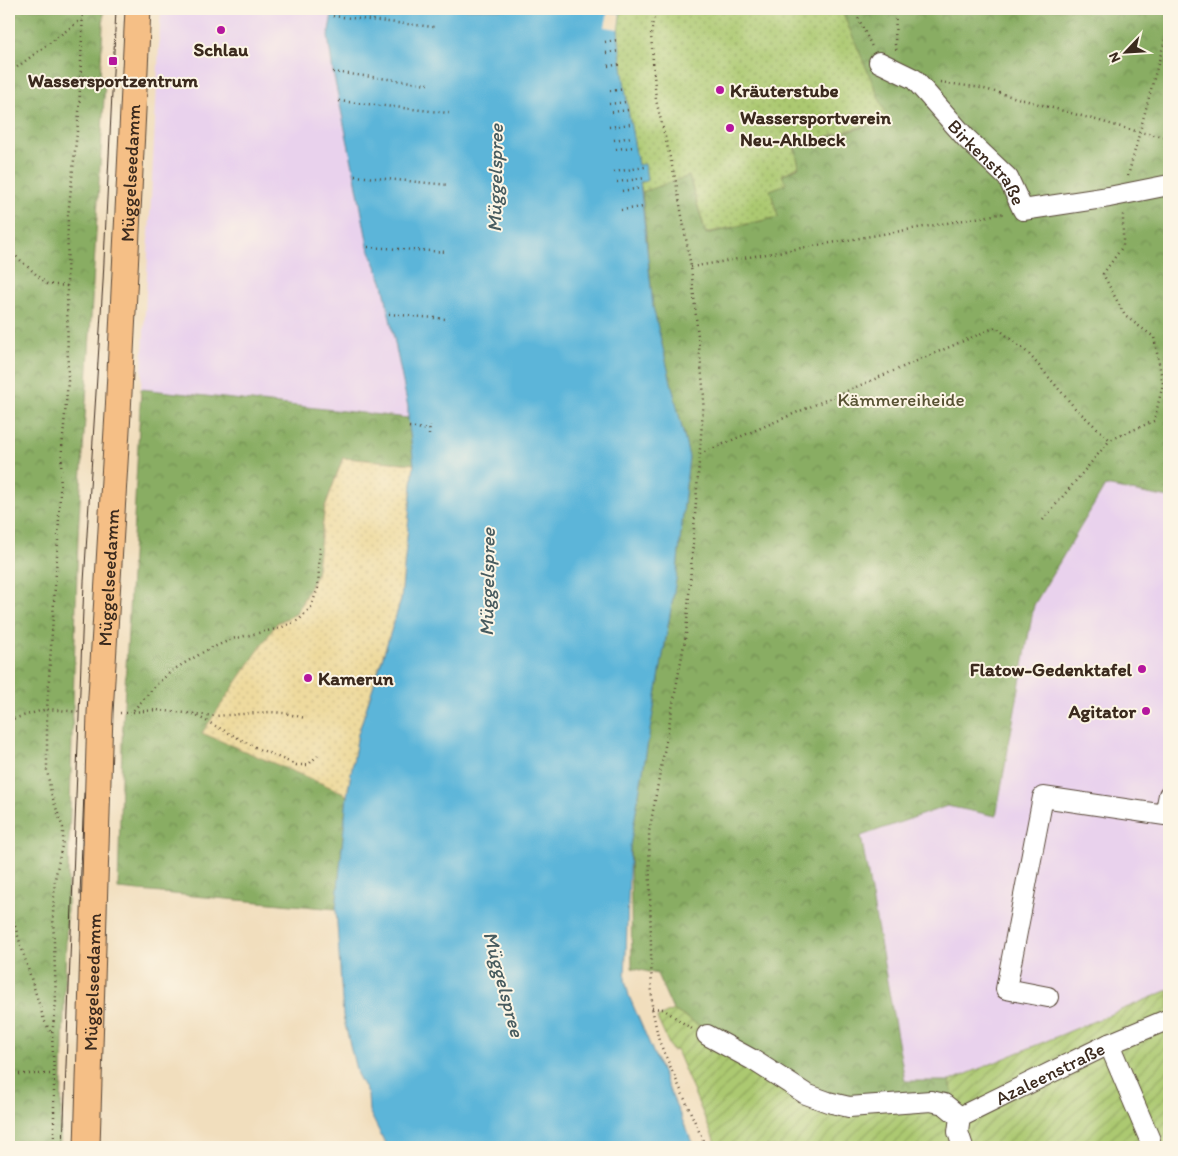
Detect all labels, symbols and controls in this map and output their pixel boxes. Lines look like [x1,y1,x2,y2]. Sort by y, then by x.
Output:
marker: Schlau [215,24,227,36]
north arrow [1100,28,1150,78]
place label: Schlau [194,38,249,61]
text: N [1105,49,1124,65]
marker: Wassersportzentrum [107,55,119,67]
place label: Wassersportzentrum [28,69,198,92]
place label: Kräuterstube [730,79,839,102]
marker: Kräuterstube [714,84,726,96]
street label: Müggelseedamm [115,103,145,243]
place label: Wassersportverein Neu-Ahlbeck [740,106,891,151]
street label: Birkenstraße [943,114,1030,209]
water label: Müggelspree [482,122,508,232]
marker: Wassersportverein Neu-Ahlbeck [724,122,736,134]
park label: Kämmereiheide [837,388,965,411]
street label: Müggelseedamm [93,508,124,647]
water label: Müggelspree [474,526,500,636]
place label: Flatow-Gedenktafel [970,658,1133,681]
marker: Flatow-Gedenktafel [1136,663,1148,675]
place label: Kamerun [318,667,394,690]
marker: Kamerun [302,672,314,684]
place label: Agitator [1067,700,1136,723]
marker: Agitator [1140,705,1152,717]
street label: Müggelseedamm [78,913,106,1051]
water label: Müggelspree [478,929,530,1041]
street label: Azaleenstraße [991,1036,1108,1110]

